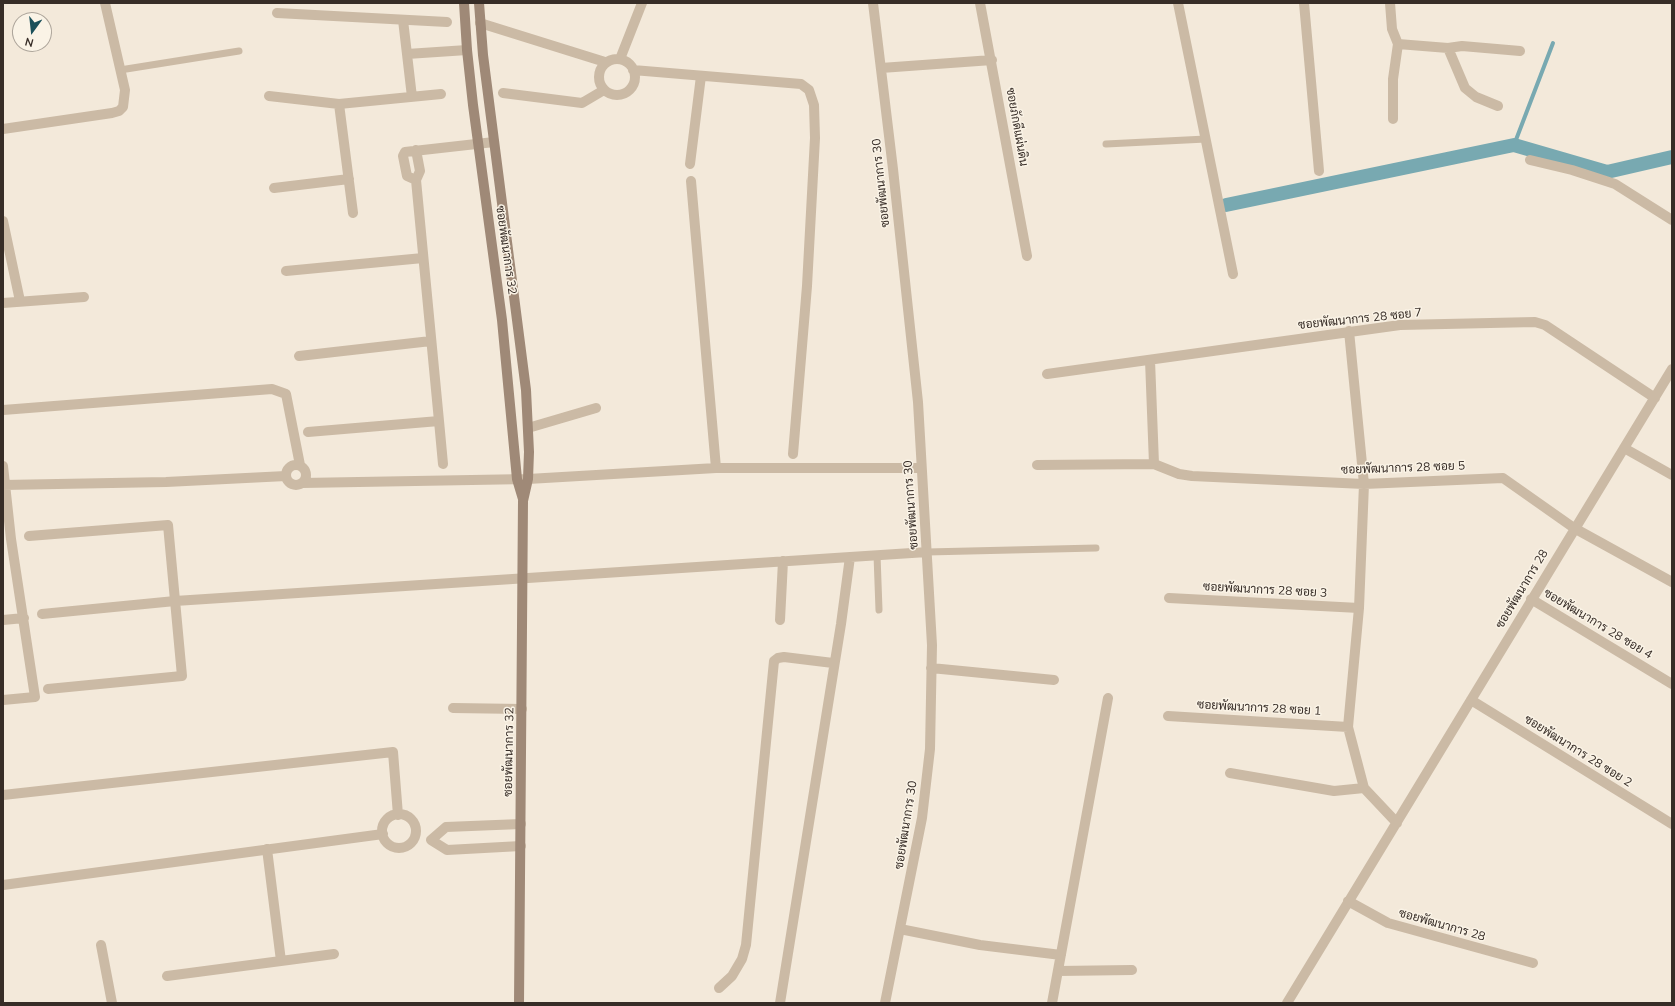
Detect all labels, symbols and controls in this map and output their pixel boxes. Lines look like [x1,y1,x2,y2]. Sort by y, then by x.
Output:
north arrow [12,12,52,52]
text: N [23,35,35,50]
street label: ซอยภักดีแผ่นดิน [1003,87,1031,167]
street label: ซอยพัฒนาการ 30 [869,138,893,228]
street label: ซอยพัฒนาการ 32 [493,205,519,295]
street label: ซอยพัฒนาการ 28 ซอย 7 [1297,305,1423,333]
street label: ซอยพัฒนาการ 28 ซอย 5 [1341,459,1465,477]
street label: ซอยพัฒนาการ 30 [901,460,921,550]
street label: ซอยพัฒนาการ 28 [1493,547,1551,631]
street label: ซอยพัฒนาการ 28 ซอย 3 [1203,580,1327,600]
street label: ซอยพัฒนาการ 28 ซอย 4 [1541,586,1655,662]
street label: ซอยพัฒนาการ 28 ซอย 1 [1197,698,1321,718]
street label: ซอยพัฒนาการ 32 [501,707,517,797]
street label: ซอยพัฒนาการ 28 ซอย 2 [1522,712,1634,790]
street label: ซอยพัฒนาการ 30 [892,780,920,870]
street label: ซอยพัฒนาการ 28 [1397,906,1487,944]

